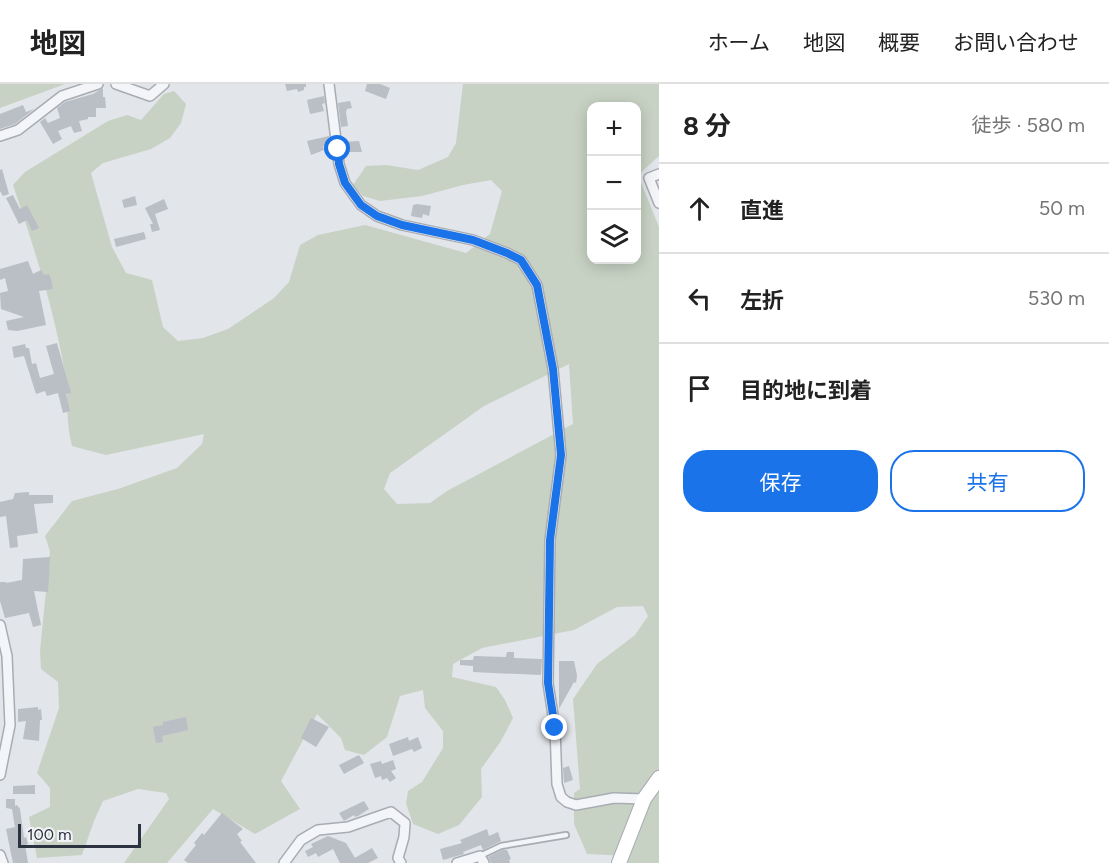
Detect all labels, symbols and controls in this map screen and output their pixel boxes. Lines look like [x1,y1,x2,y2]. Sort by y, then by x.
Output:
text: 地図 [30,26,86,60]
text: ホーム [708,30,770,55]
text: 地図 [803,30,845,55]
text: 概要 [878,30,920,55]
text: お問い合わせ [953,30,1079,55]
map controls [587,102,641,264]
button: + [587,102,641,156]
text: 8 分 [683,110,731,142]
text: 徒歩 · 580 m [971,113,1085,137]
route start [324,135,350,161]
button: − [587,156,641,210]
icon: ahead [683,192,716,225]
text: 50 m [1039,196,1085,220]
text: 直進 [740,197,784,224]
button: layers [587,210,641,264]
icon: left [683,282,716,315]
text: 530 m [1028,286,1085,310]
text: 左折 [740,287,784,314]
icon: arrive [683,372,716,405]
text: 目的地に到着 [740,377,872,404]
button: 保存 [683,450,878,512]
button: 共有 [890,450,1085,512]
route end [541,714,567,740]
scale bar [18,821,141,848]
text: 100 m [27,825,72,844]

